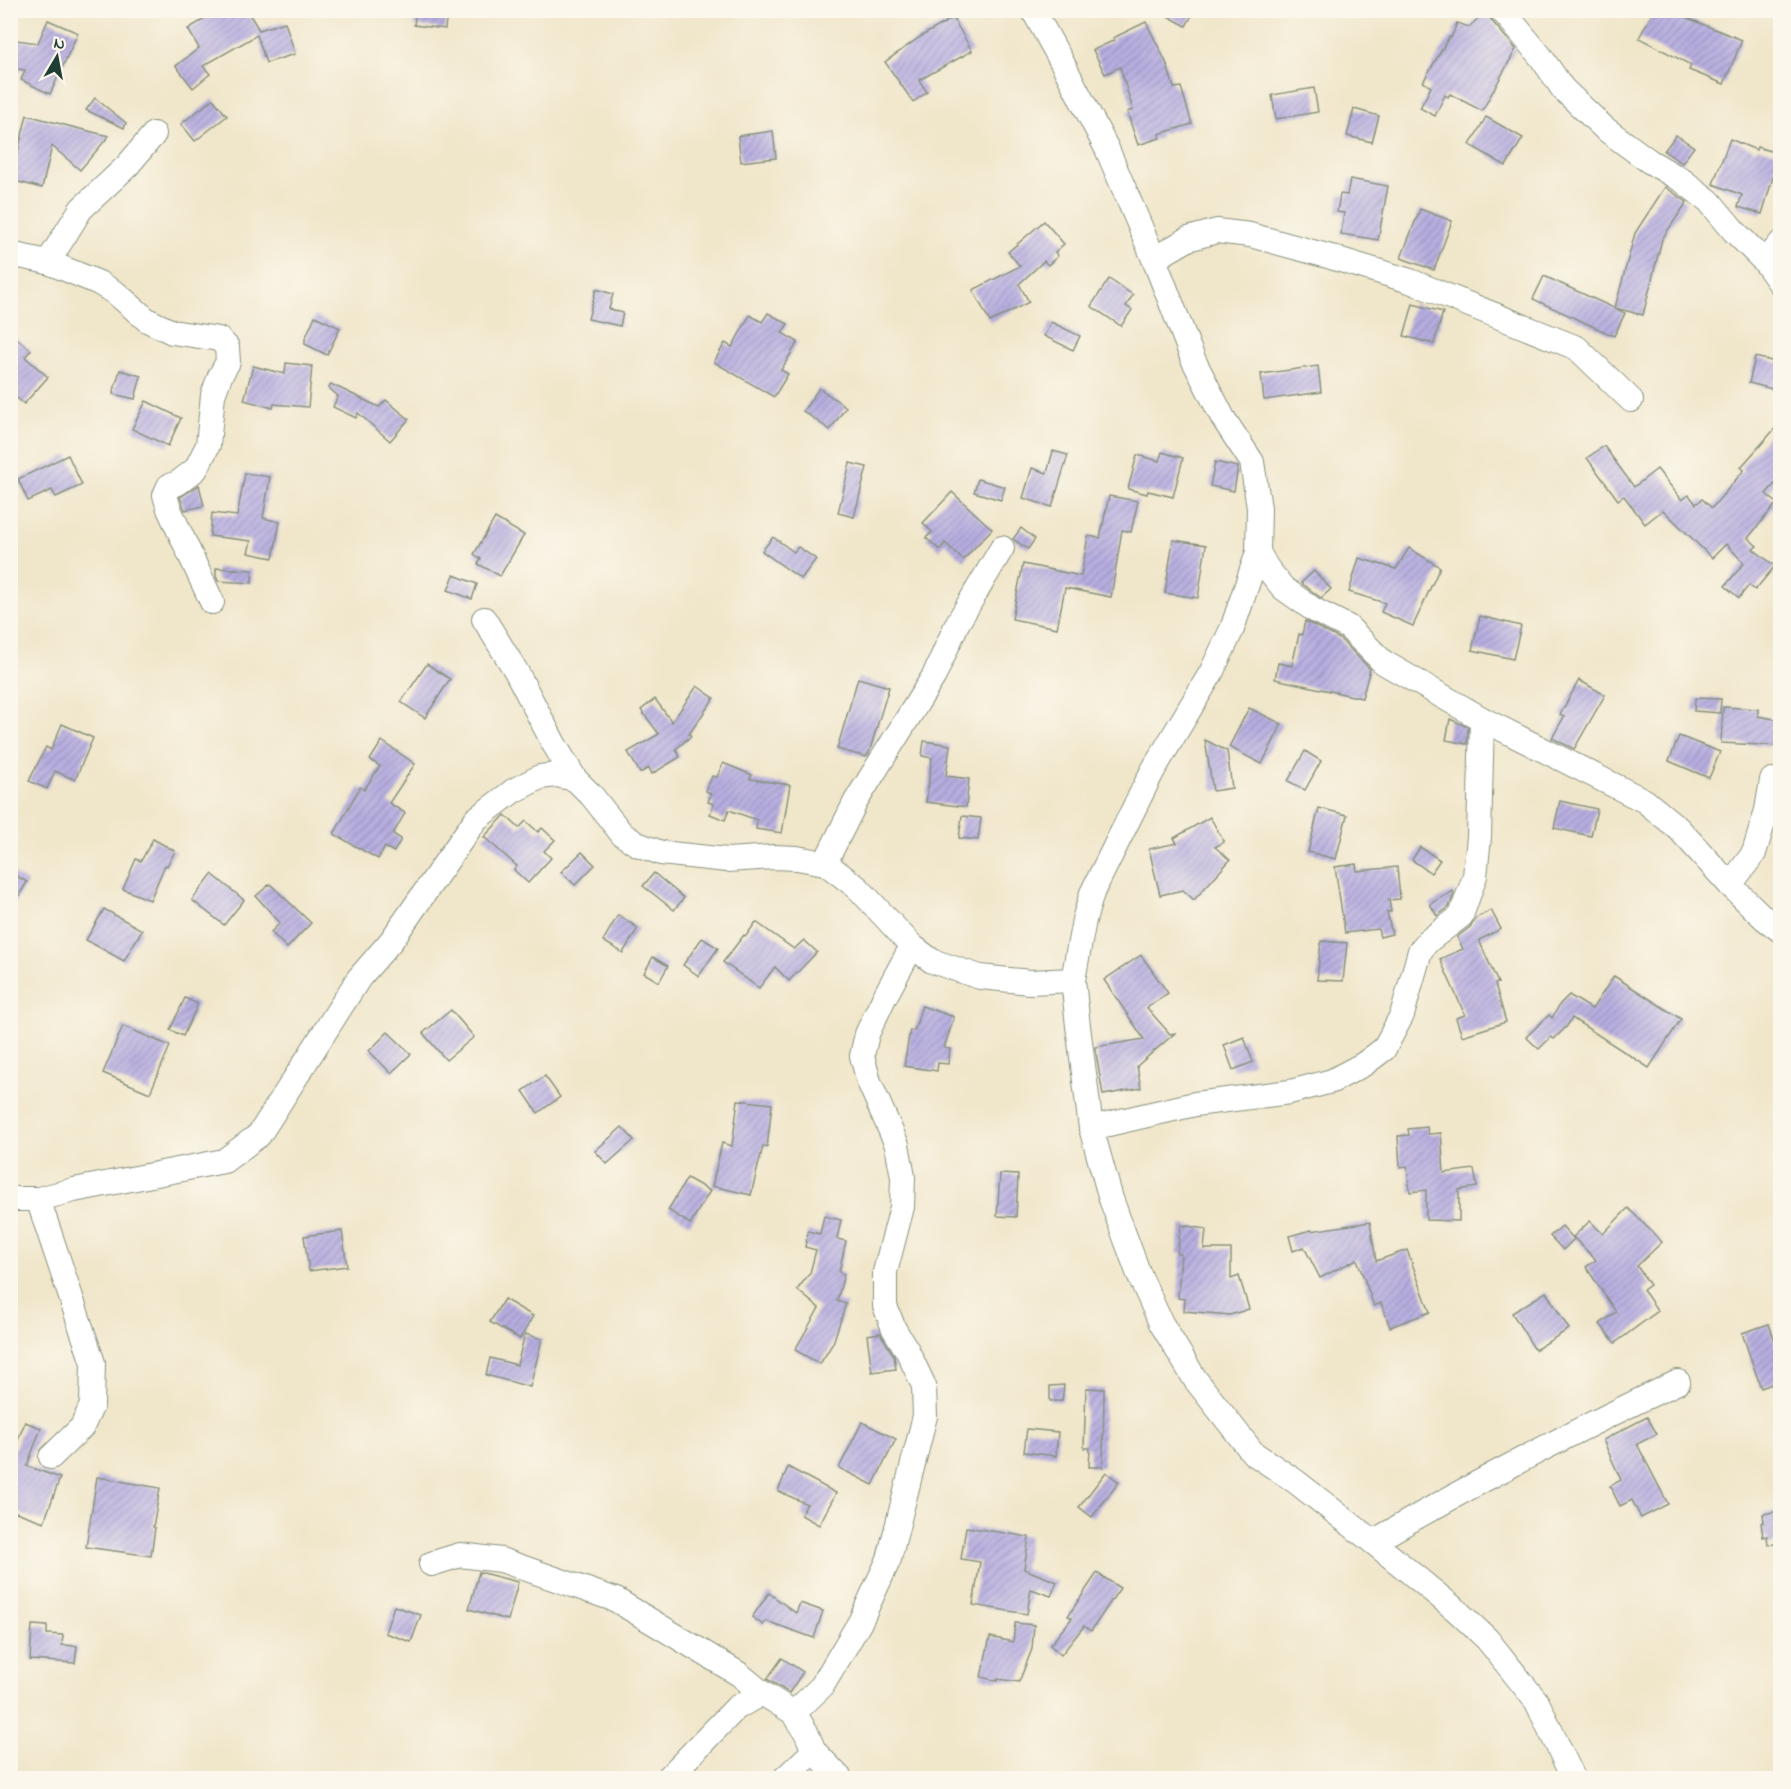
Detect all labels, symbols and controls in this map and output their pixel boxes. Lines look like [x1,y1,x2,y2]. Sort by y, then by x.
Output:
north arrow [27,27,87,87]
text: N [52,31,67,57]

